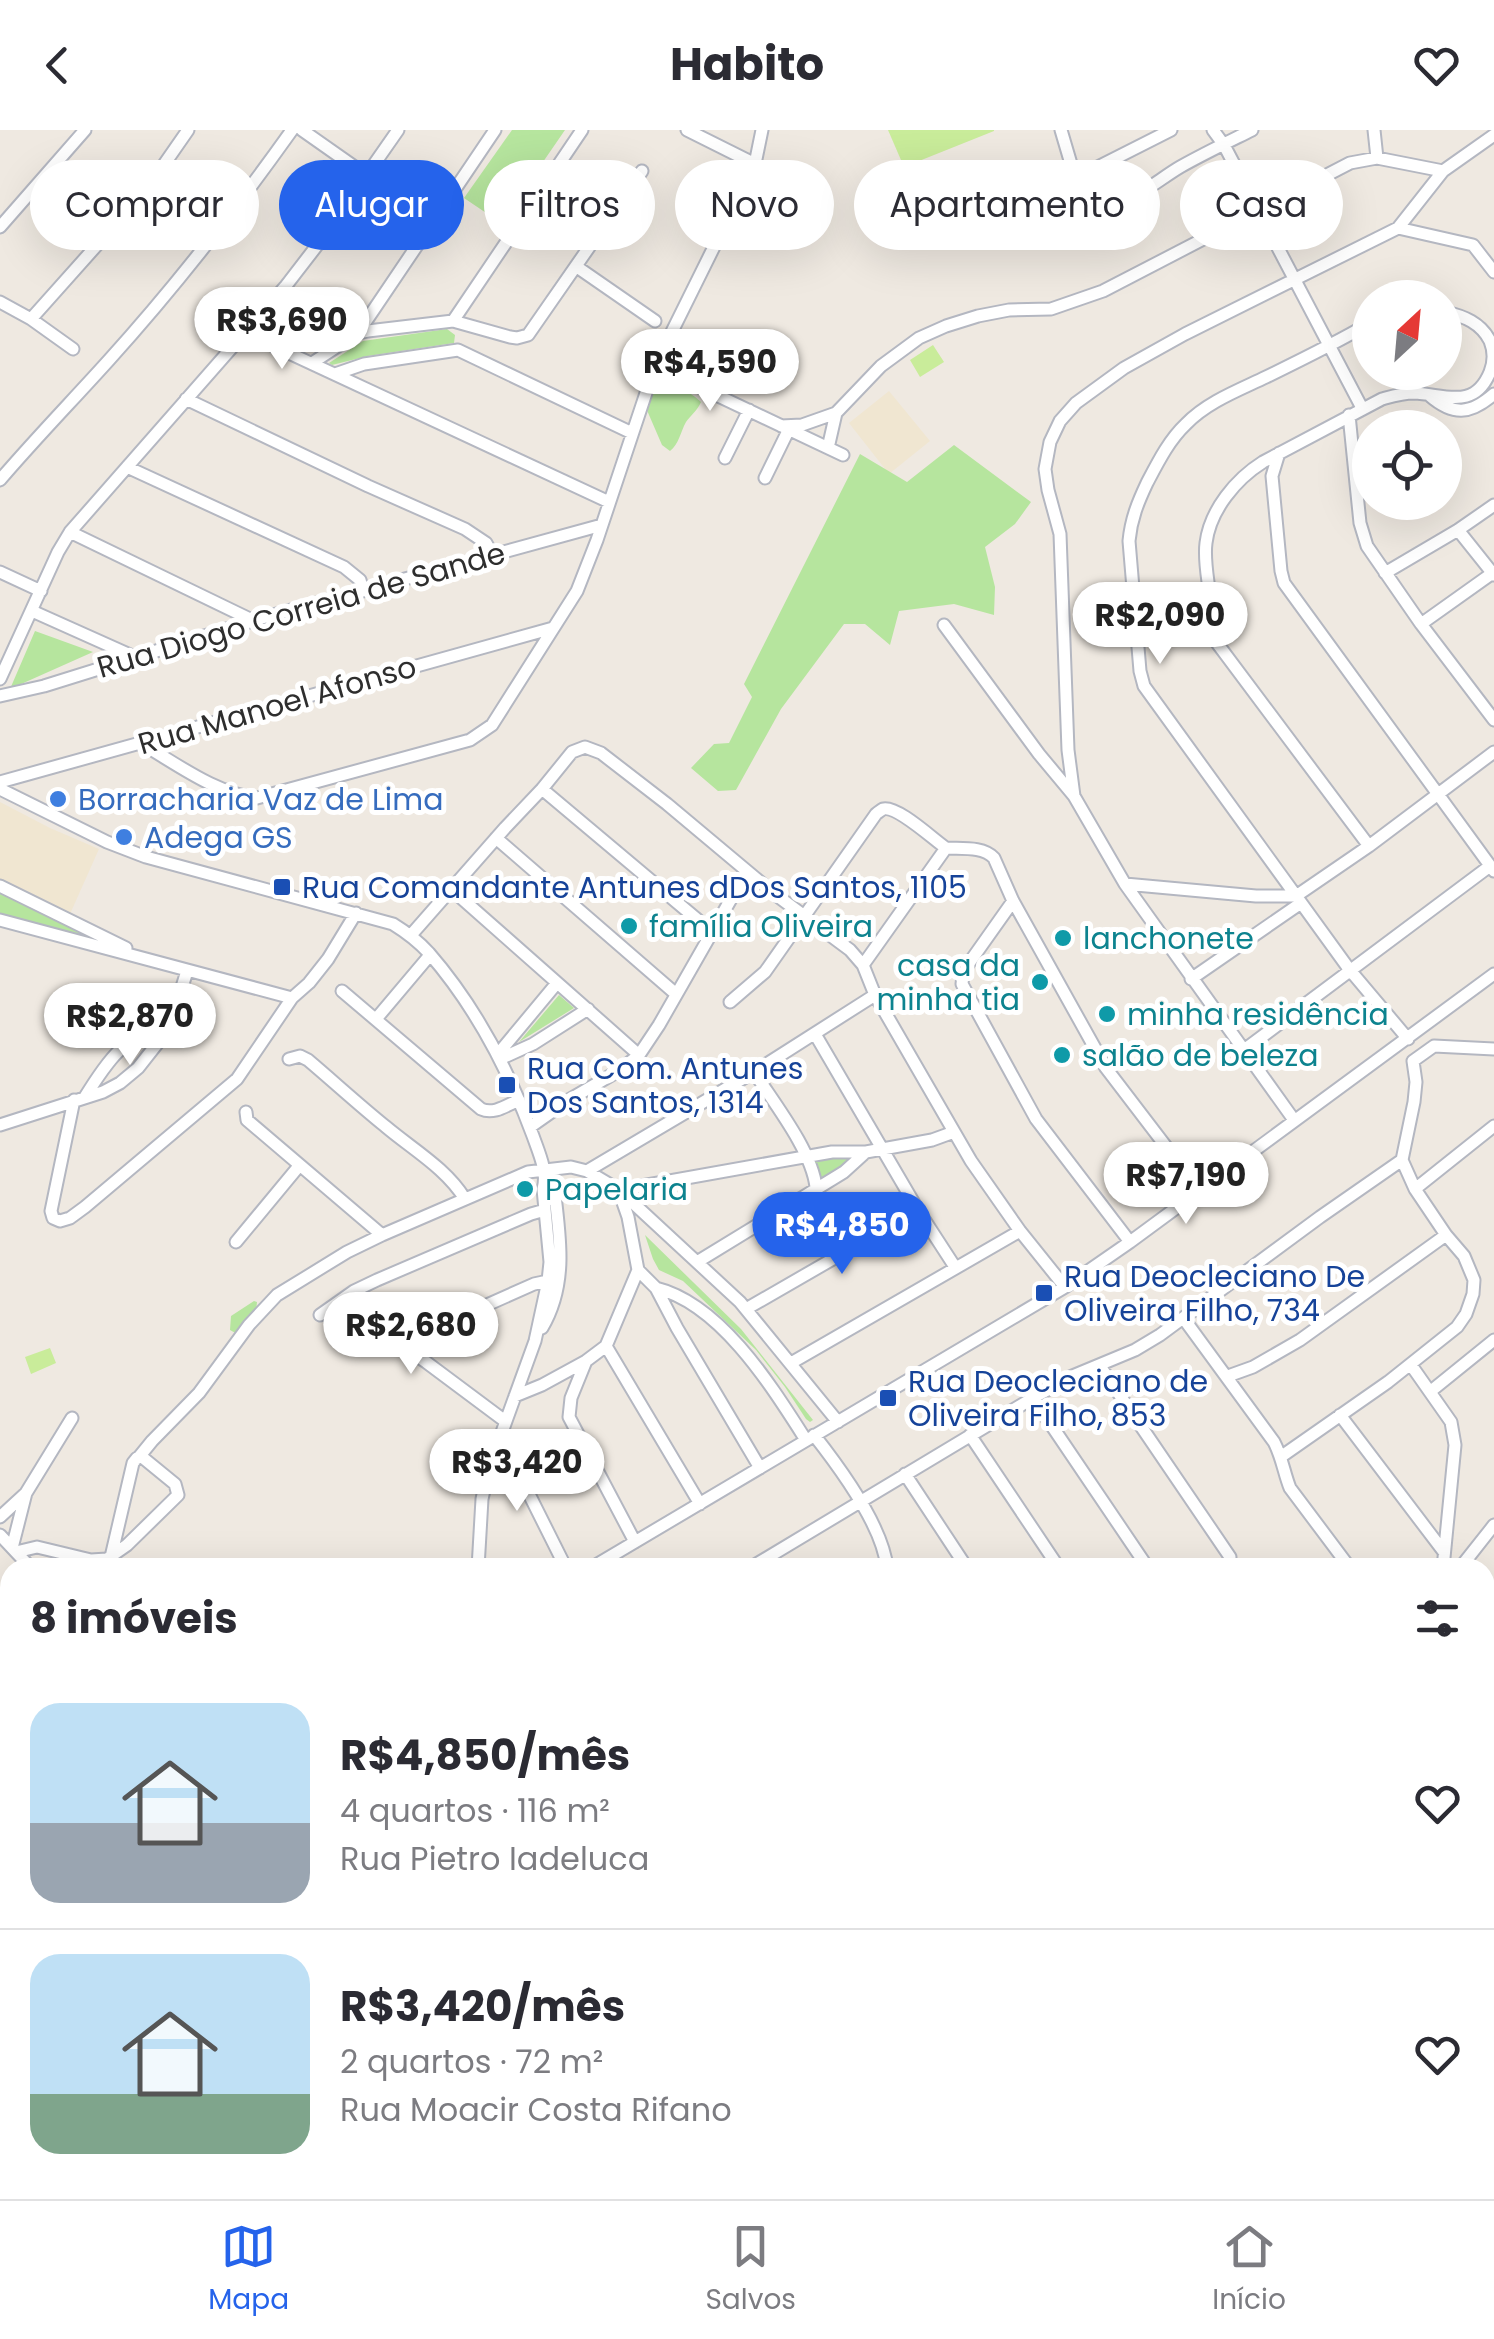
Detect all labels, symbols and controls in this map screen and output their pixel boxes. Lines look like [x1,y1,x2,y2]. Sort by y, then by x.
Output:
text: Habito [670,33,824,96]
icon: back [30,38,85,93]
icon: heart [1409,38,1464,93]
chip: Comprar [30,160,259,250]
chip: Alugar [279,160,464,250]
chip: Filtros [484,160,655,250]
chip: Novo [675,160,834,250]
chip: Apartamento [854,160,1160,250]
chip: Casa [1180,160,1343,250]
north arrow [1352,280,1462,390]
map controls [1352,280,1462,520]
pin: R$3,690 [190,287,374,372]
text: R$3,690 [216,297,348,342]
pin: R$4,590 [618,329,802,414]
text: R$4,590 [643,339,777,384]
button: locate [1352,410,1462,520]
street label: Rua Diogo Correia de Sande [92,531,510,689]
pin: R$2,090 [1068,582,1252,667]
text: R$2,090 [1095,592,1225,637]
street label: Rua Manoel Afonso [133,645,421,765]
place label: Borracharia Vaz de Lima [78,778,443,821]
marker: Borracharia Vaz de Lima [47,788,69,810]
place label: Adega GS [144,816,293,859]
marker: Adega GS [113,826,135,848]
place label: Rua Comandante Antunes dDos Santos, 1105 [302,866,967,909]
marker: Rua Comandante Antunes dDos Santos, 1105 [271,876,293,898]
place label: família Oliveira [649,905,873,948]
marker: família Oliveira [618,915,640,937]
place label: lanchonete [1083,917,1254,960]
marker: lanchonete [1052,927,1074,949]
place label: casa da minha tia [876,944,1020,1021]
marker: casa da minha tia [1029,971,1051,993]
pin: R$2,870 [38,983,222,1068]
text: R$2,870 [66,993,194,1038]
place label: minha residência [1127,993,1389,1036]
marker: minha residência [1096,1003,1118,1025]
place label: salão de beleza [1082,1034,1319,1077]
marker: salão de beleza [1051,1044,1073,1066]
place label: Rua Com. Antunes Dos Santos, 1314 [527,1047,803,1124]
marker: Rua Com. Antunes Dos Santos, 1314 [496,1074,518,1096]
pin: R$7,190 [1094,1142,1278,1227]
text: R$7,190 [1126,1152,1246,1197]
place label: Papelaria [545,1168,688,1211]
marker: Papelaria [514,1178,536,1200]
pin: R$4,850 [750,1192,934,1277]
text: R$4,850 [774,1202,910,1247]
place label: Rua Deocleciano De Oliveira Filho, 734 [1064,1255,1365,1332]
marker: Rua Deocleciano De Oliveira Filho, 734 [1033,1282,1055,1304]
pin: R$2,680 [319,1292,503,1377]
text: R$2,680 [345,1302,477,1347]
place label: Rua Deocleciano de Oliveira Filho, 853 [908,1360,1208,1437]
marker: Rua Deocleciano de Oliveira Filho, 853 [877,1387,899,1409]
pin: R$3,420 [425,1429,609,1514]
text: R$3,420 [451,1439,583,1484]
text: 8 imóveis [30,1589,238,1648]
icon: filters [1410,1591,1465,1646]
text: R$4,850/mês [340,1726,630,1785]
icon: home [110,1743,230,1863]
icon: heart [1410,1776,1465,1831]
text: 4 quartos · 116 m² [340,1788,610,1833]
text: Rua Pietro Iadeluca [340,1836,649,1881]
text: R$3,420/mês [340,1977,625,2036]
icon: home [110,1994,230,2114]
icon: heart [1410,2027,1465,2082]
text: 2 quartos · 72 m² [340,2039,603,2084]
text: Rua Moacir Costa Rifano [340,2087,732,2132]
tab: Mapa [208,2219,289,2321]
tab: Salvos [705,2219,796,2321]
tab: Início [1212,2219,1286,2321]

